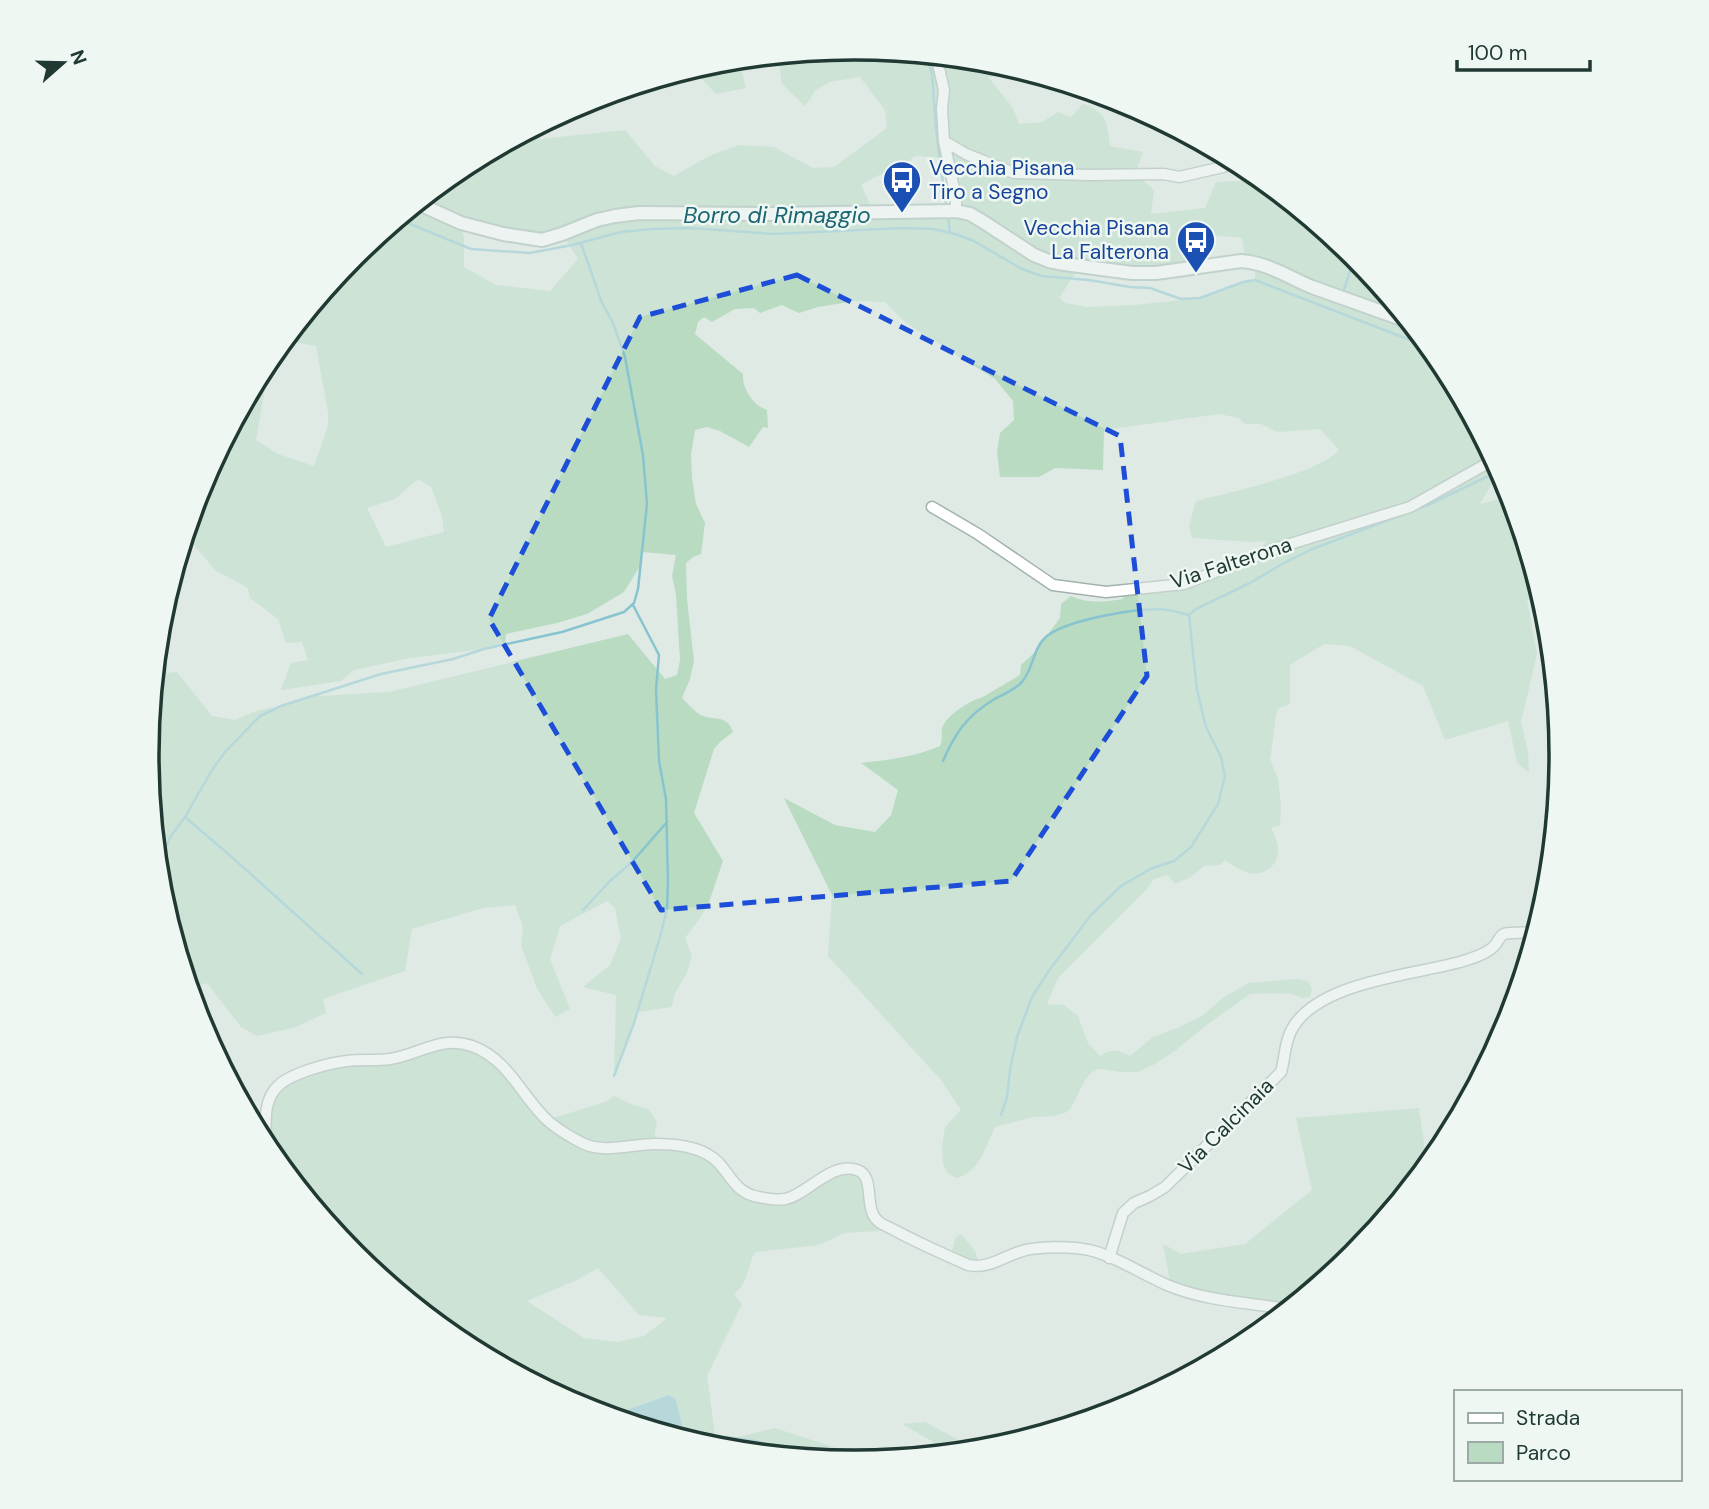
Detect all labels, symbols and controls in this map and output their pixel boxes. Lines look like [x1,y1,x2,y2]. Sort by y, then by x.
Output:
north arrow [28,28,98,98]
scale bar [1457,28,1590,72]
text: 100 m [1468,39,1528,67]
text: N [64,47,93,68]
place label: Vecchia Pisana Tiro a Segno [929,154,1074,206]
bus stop icon: Vecchia Pisana Tiro a Segno [881,159,923,214]
water label: Borro di Rimaggio [683,200,871,230]
place label: Vecchia Pisana La Falterona [1024,214,1169,266]
bus stop icon: Vecchia Pisana La Falterona [1175,219,1217,274]
street label: Via Falterona [1167,530,1295,596]
street label: Via Calcinaia [1172,1072,1280,1180]
legend [1454,1390,1681,1481]
text: Strada [1516,1404,1580,1432]
text: Parco [1516,1439,1571,1467]

